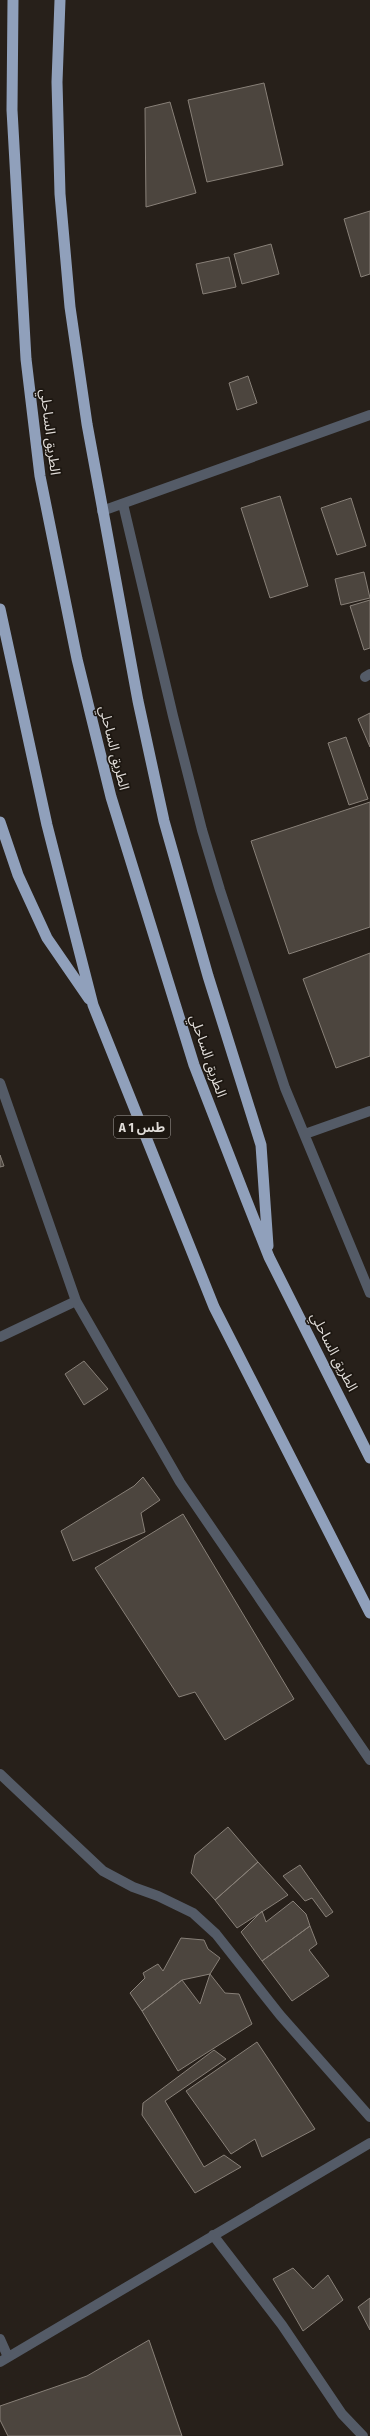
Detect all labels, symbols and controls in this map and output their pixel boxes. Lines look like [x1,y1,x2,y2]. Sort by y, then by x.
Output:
street label: الطريق الساحلي [34,388,64,476]
street label: الطريق الساحلي [93,704,133,793]
street label: الطريق الساحلي [184,1012,230,1100]
road number: A 1 طس [114,1116,170,1138]
street label: الطريق الساحلي [305,1310,361,1395]

